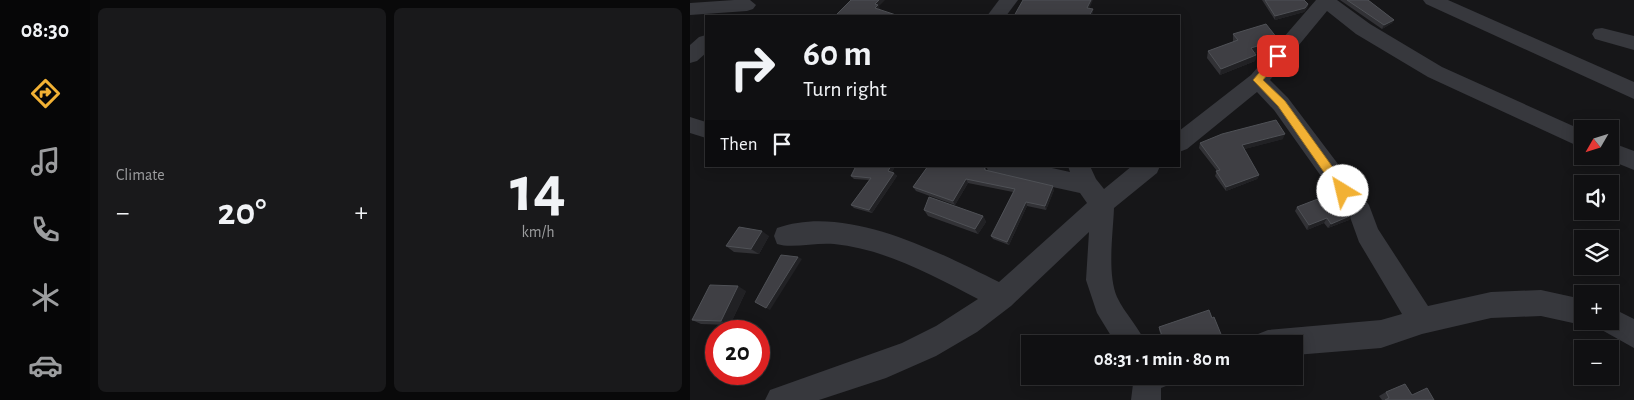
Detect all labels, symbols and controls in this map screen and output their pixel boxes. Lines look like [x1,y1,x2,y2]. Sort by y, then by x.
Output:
text: 08:30 [21,19,69,41]
icon: right [720,35,785,100]
pin [1257,35,1299,77]
text: 60 m [803,37,872,72]
icon: arrive [1264,42,1292,70]
icon: directions [28,76,63,111]
text: Turn right [803,78,887,100]
north arrow [1574,120,1619,165]
map controls [1574,120,1619,385]
icon: arrive [768,130,796,158]
text: Then [720,135,758,154]
icon: music [28,144,63,179]
text: 14 [510,158,566,223]
position arrow [1316,164,1368,216]
text: Climate [116,167,165,183]
button: sound [1574,175,1619,220]
text: 20° [218,194,266,232]
text: − [116,199,129,227]
text: + [355,199,368,227]
icon: phone [28,212,63,247]
text: km/h [521,224,555,240]
button: layers [1574,230,1619,275]
icon: climate [28,280,63,315]
button: + [1574,285,1619,330]
speed limit sign: 20 [705,320,770,385]
button: − [1574,340,1619,385]
icon: car [28,348,63,383]
text: 08:31 · 1 min · 80 m [1094,350,1230,369]

